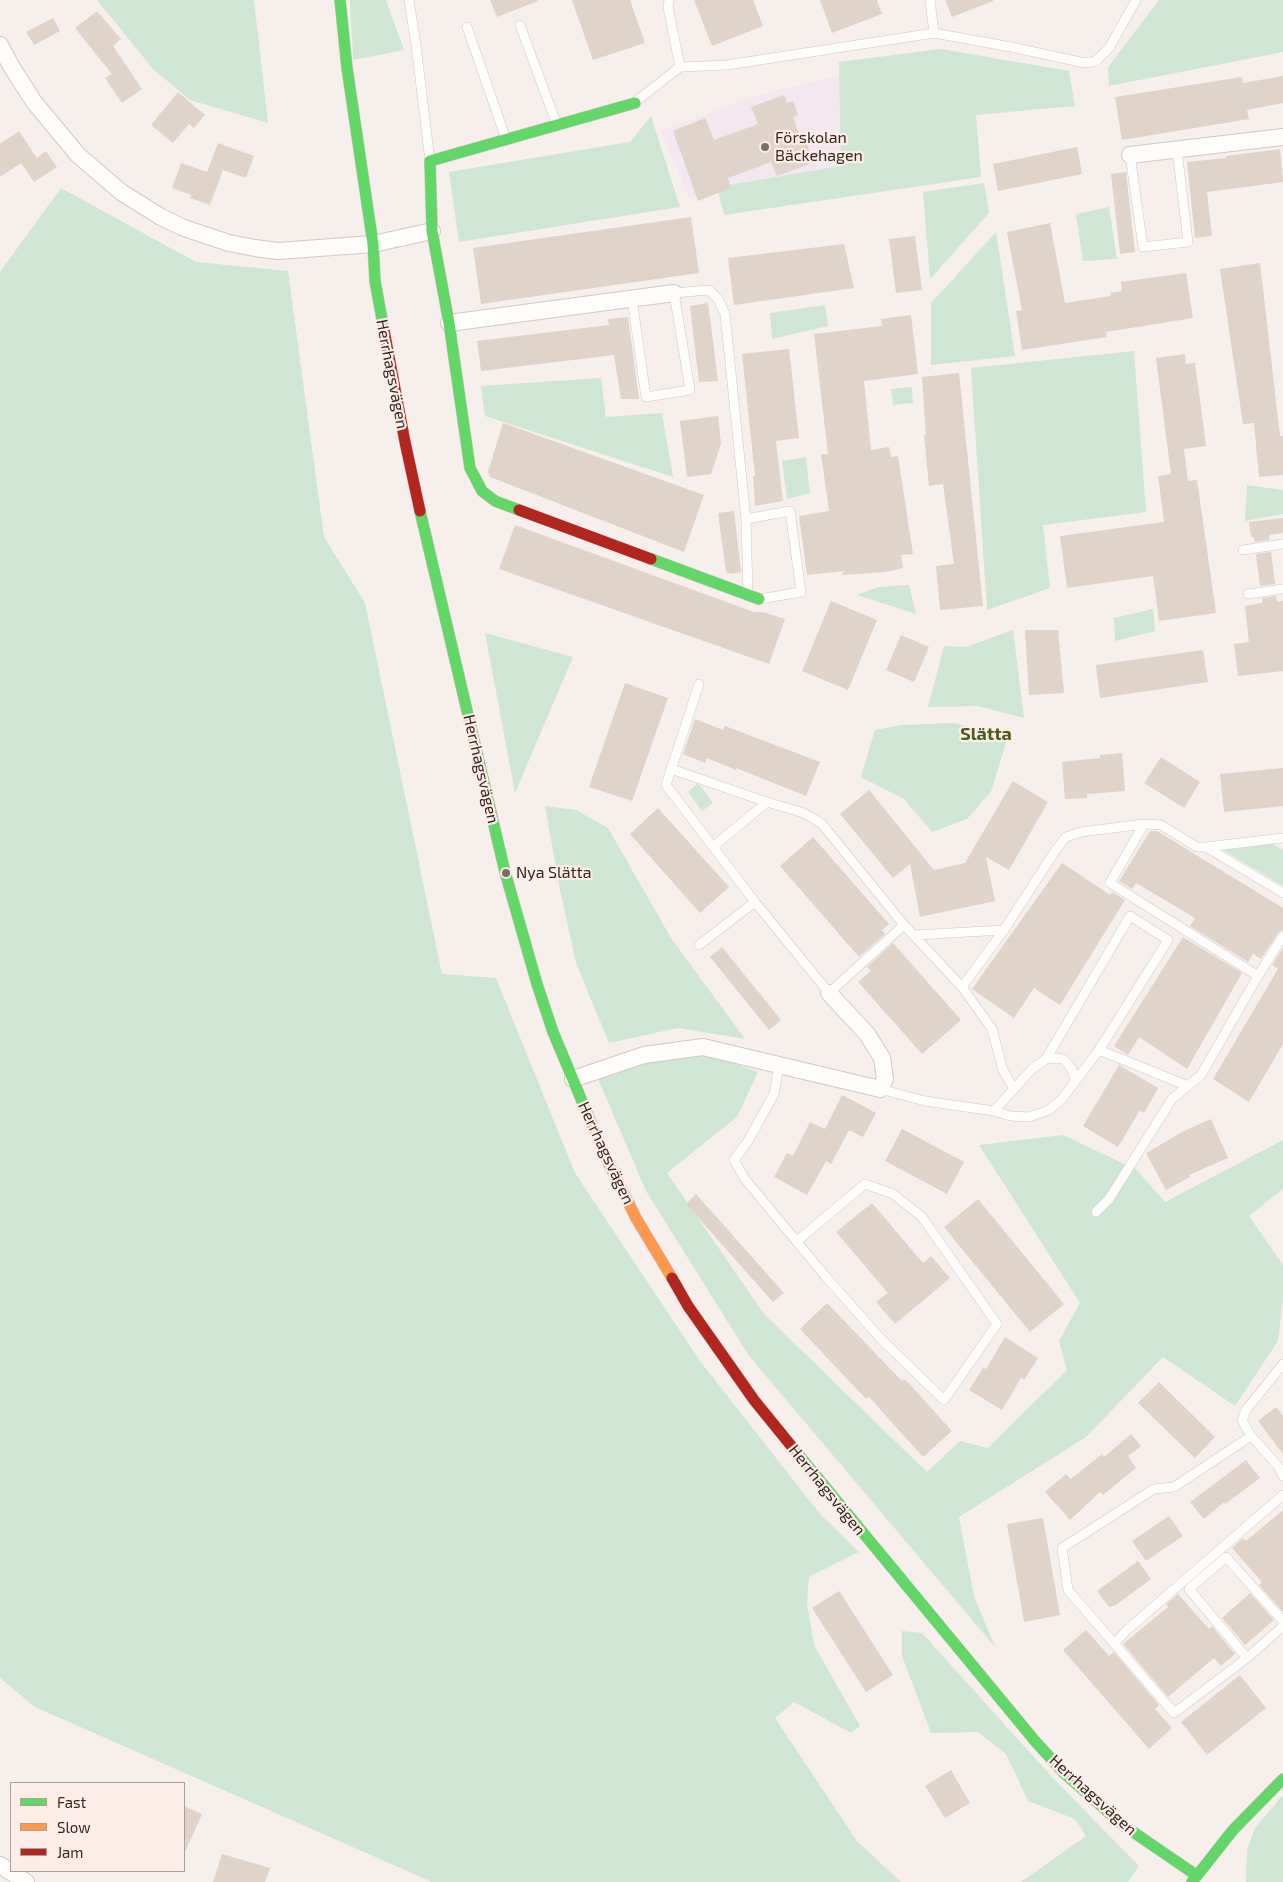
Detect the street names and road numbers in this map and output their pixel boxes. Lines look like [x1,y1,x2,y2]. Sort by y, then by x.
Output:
street label: Herrhagsvägen [372,318,412,430]
street label: Herrhagsvägen [459,713,503,825]
street label: Herrhagsvägen [574,1099,638,1207]
street label: Herrhagsvägen [785,1441,869,1539]
street label: Herrhagsvägen [1045,1751,1141,1839]

